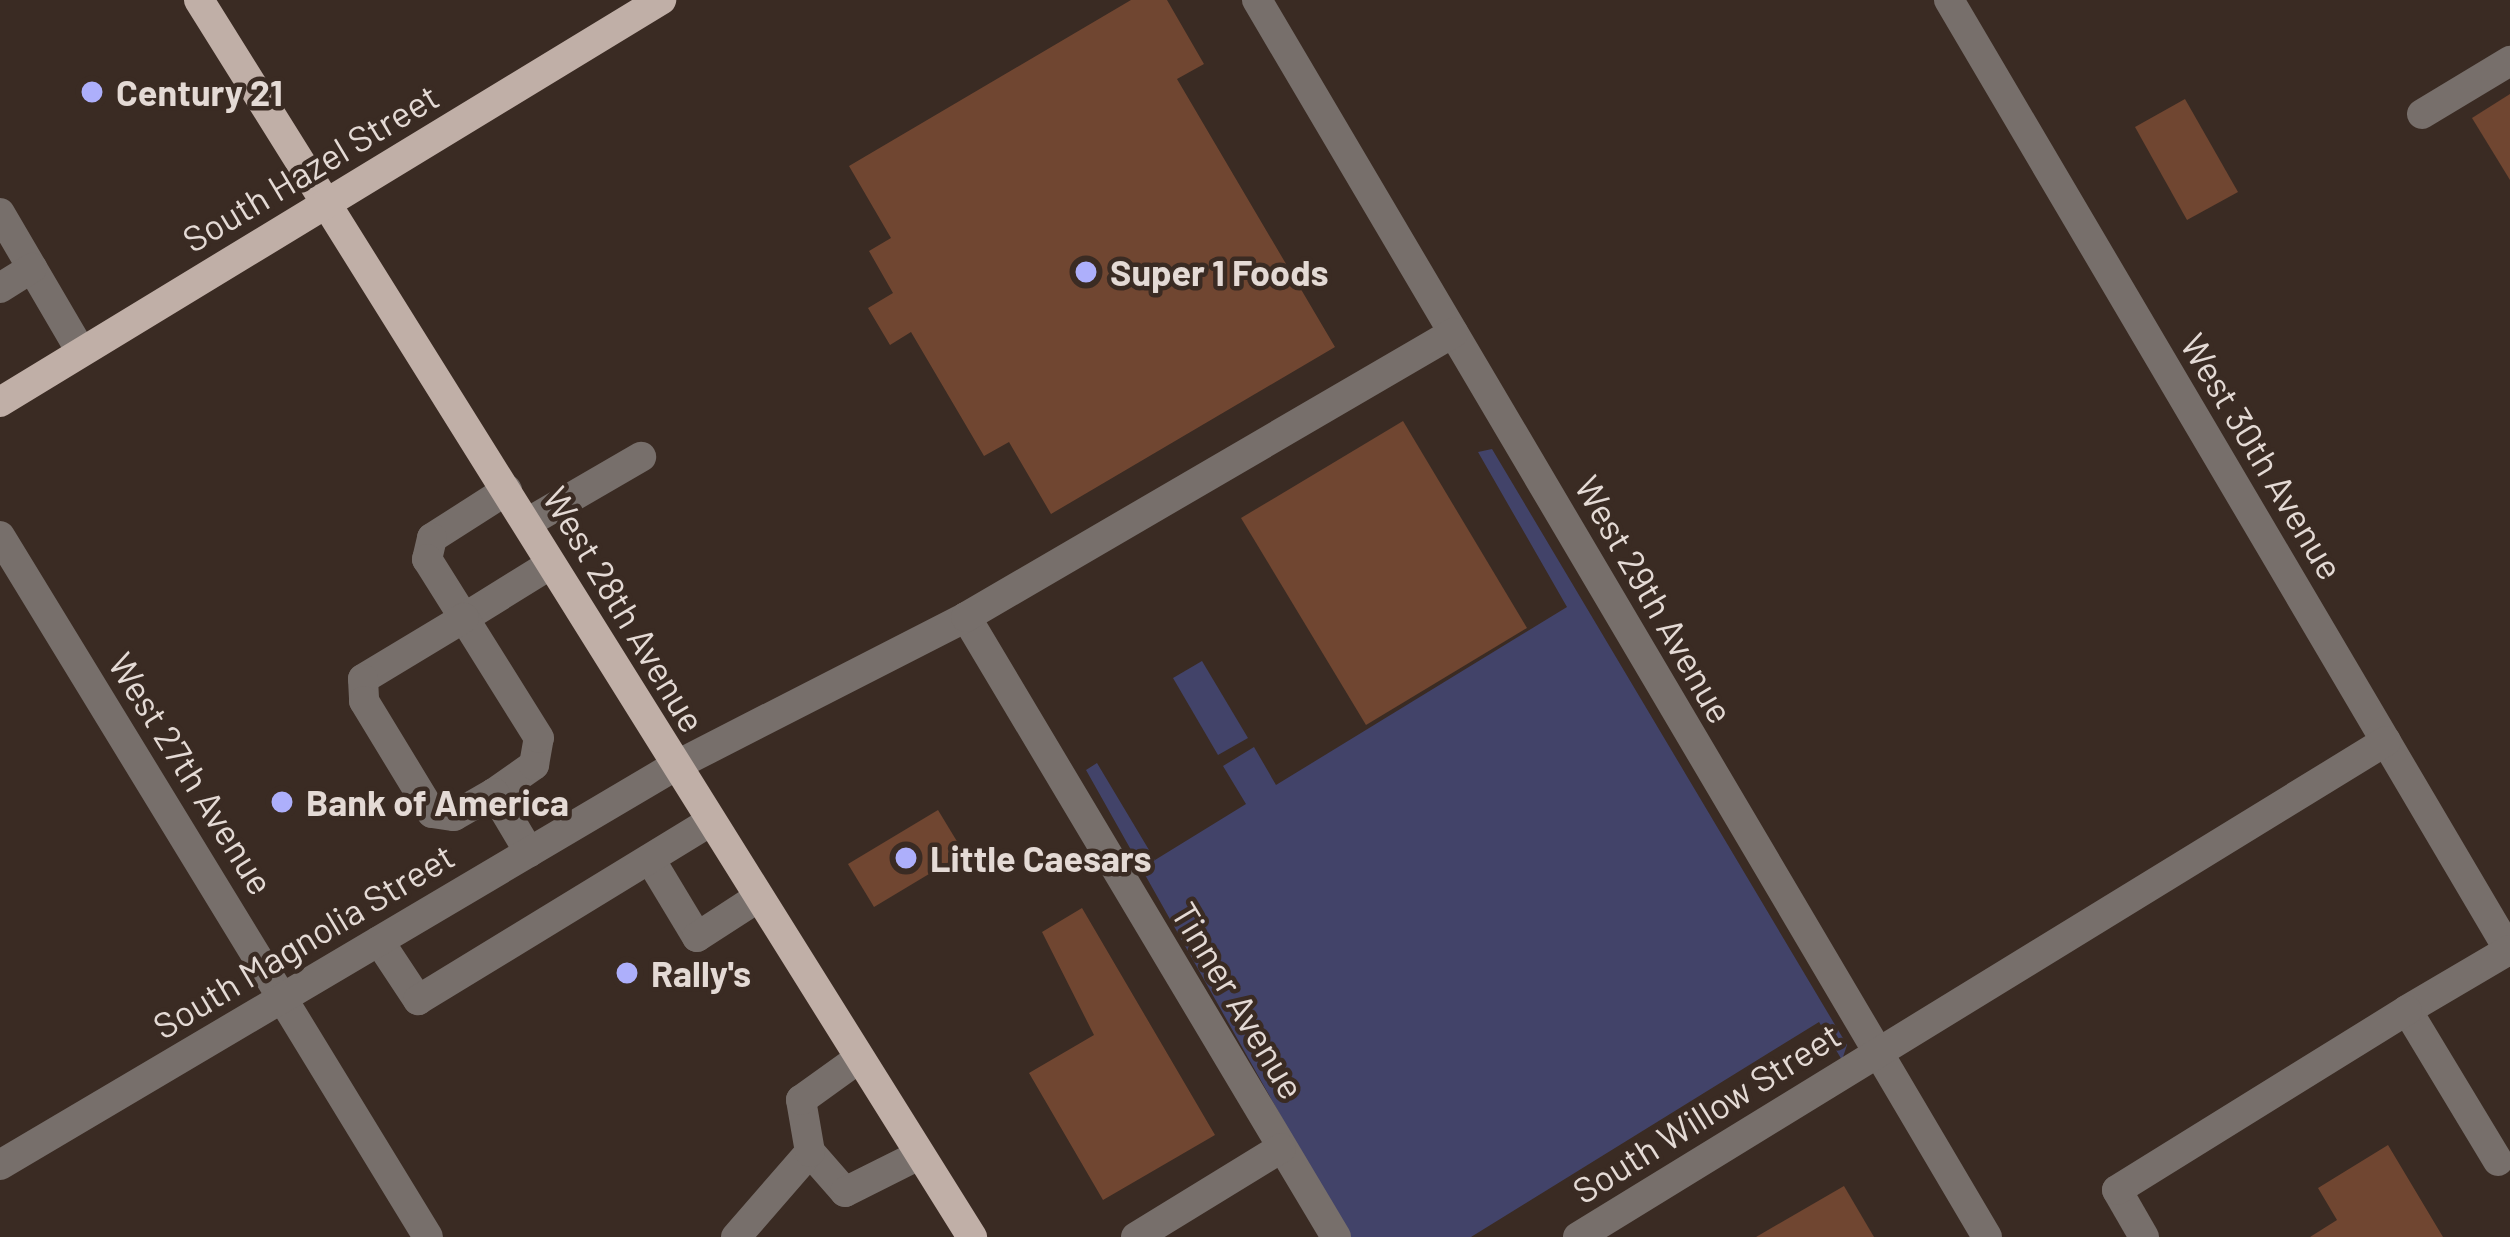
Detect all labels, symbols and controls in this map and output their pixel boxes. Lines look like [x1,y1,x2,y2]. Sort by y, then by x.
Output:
place label: Century 21 [116,70,283,114]
street label: South Hazel Street [174,74,446,260]
marker: Century 21 [79,79,105,105]
place label: Super 1 Foods [1110,250,1329,294]
marker: Super 1 Foods [1073,259,1099,285]
street label: West 30th Avenue [2173,325,2353,587]
street label: West 29th Avenue [1567,468,1743,730]
street label: West 28th Avenue [535,479,715,739]
street label: West 27th Avenue [100,644,284,902]
place label: Bank of America [306,780,569,824]
marker: Bank of America [269,789,295,815]
street label: South Magnolia Street [145,833,461,1047]
place label: Little Caesars [930,836,1152,880]
marker: Little Caesars [893,845,919,871]
street label: Tinner Avenue [1163,894,1315,1106]
place label: Rally's [651,951,751,995]
marker: Rally's [614,960,640,986]
street label: South Willow Street [1564,1012,1848,1212]

